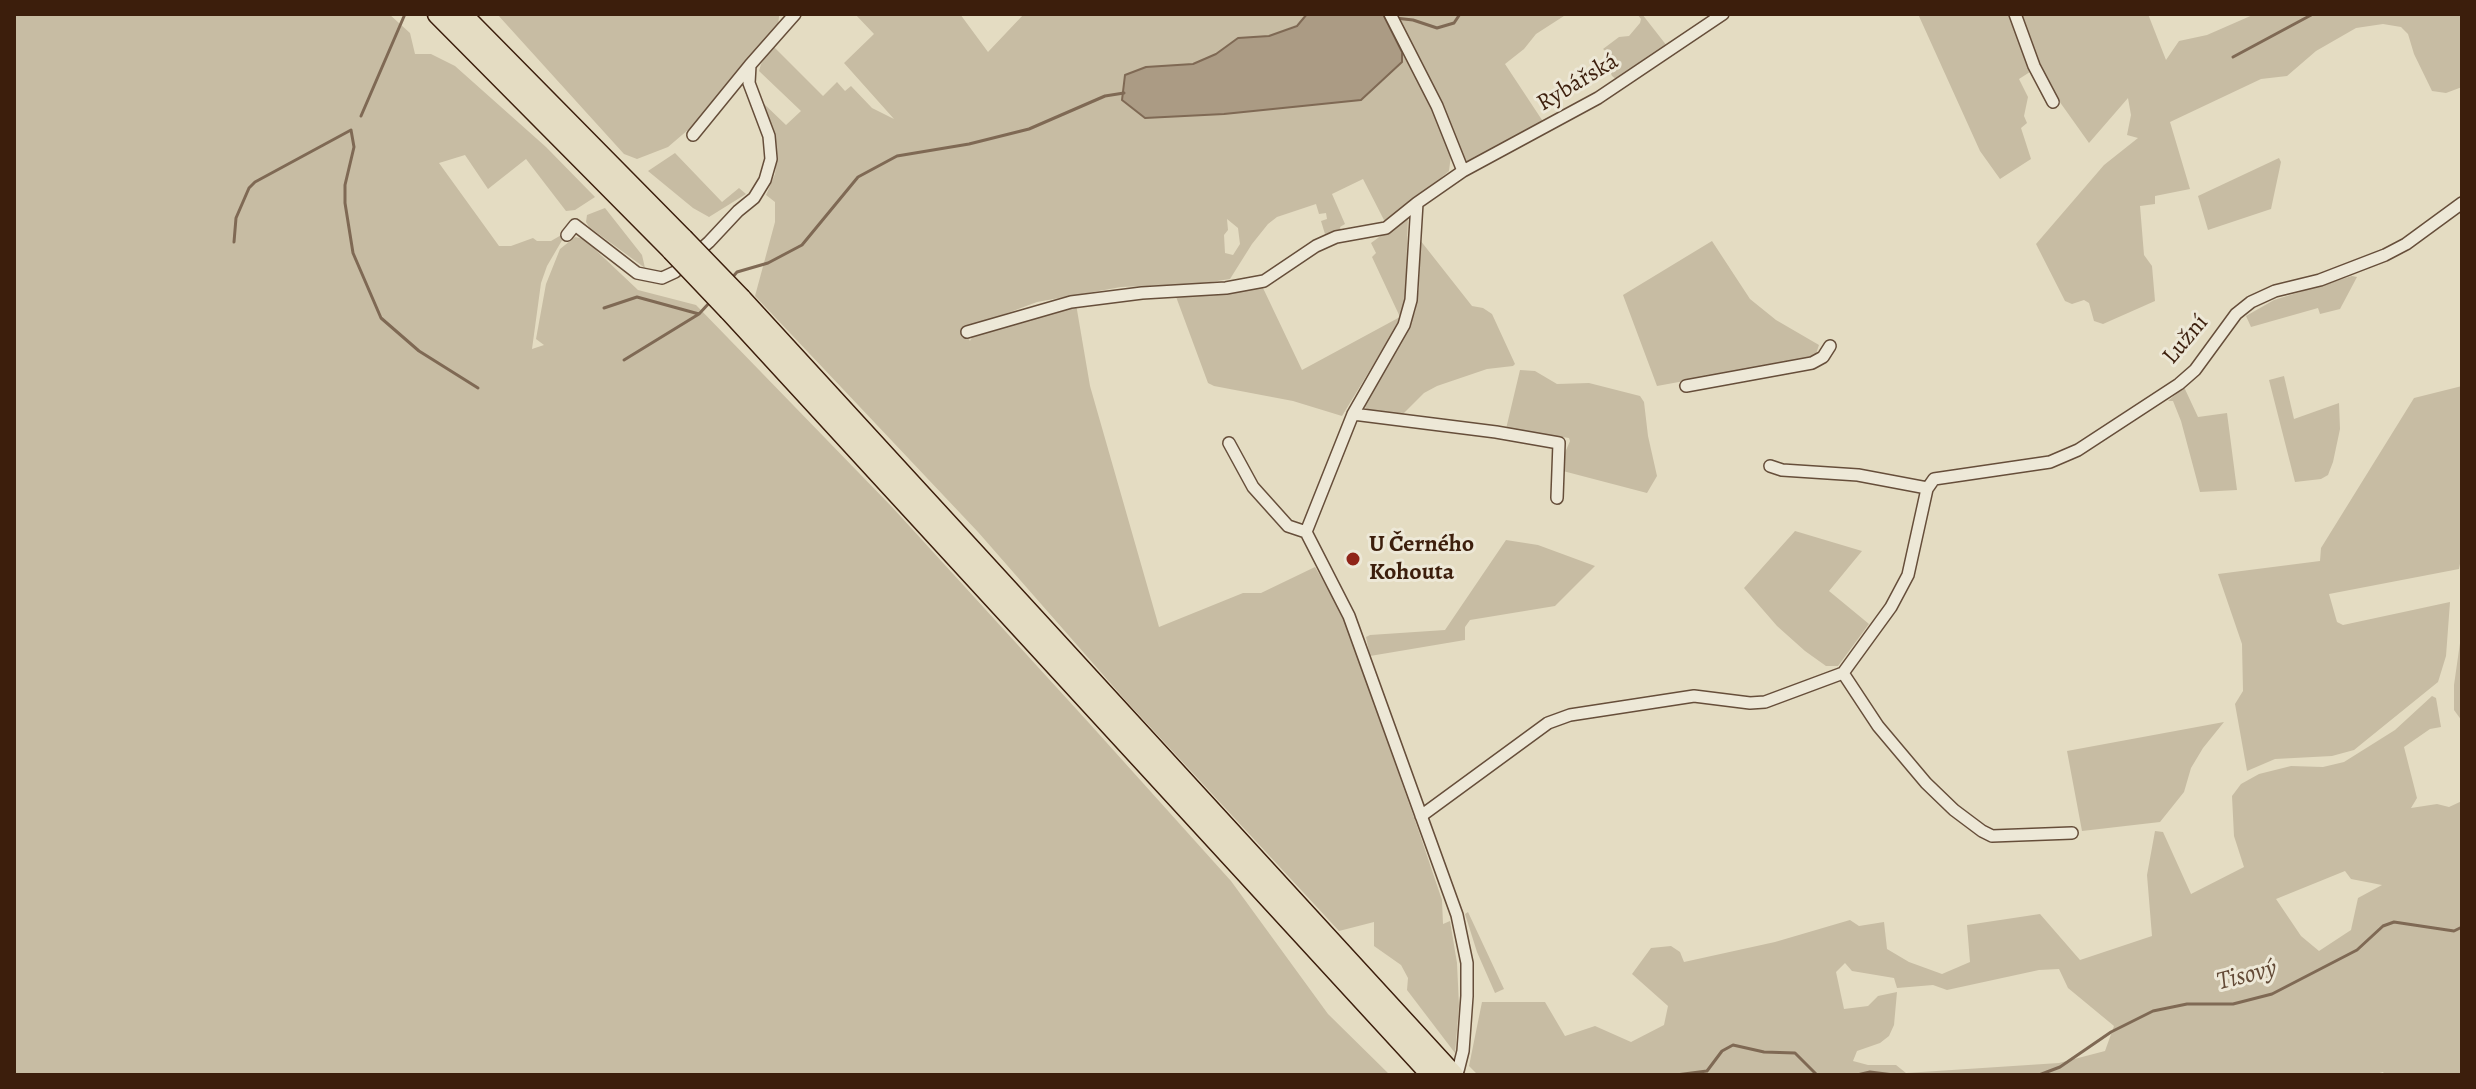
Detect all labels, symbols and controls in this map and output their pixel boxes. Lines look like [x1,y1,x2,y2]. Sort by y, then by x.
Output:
street label: Rybářská [1532,48,1624,118]
street label: Lužní [2157,309,2215,371]
place label: U Černého Kohouta [1369,531,1474,587]
marker: U Černého Kohouta [1344,550,1362,568]
water label: Tisový [2214,953,2280,999]

